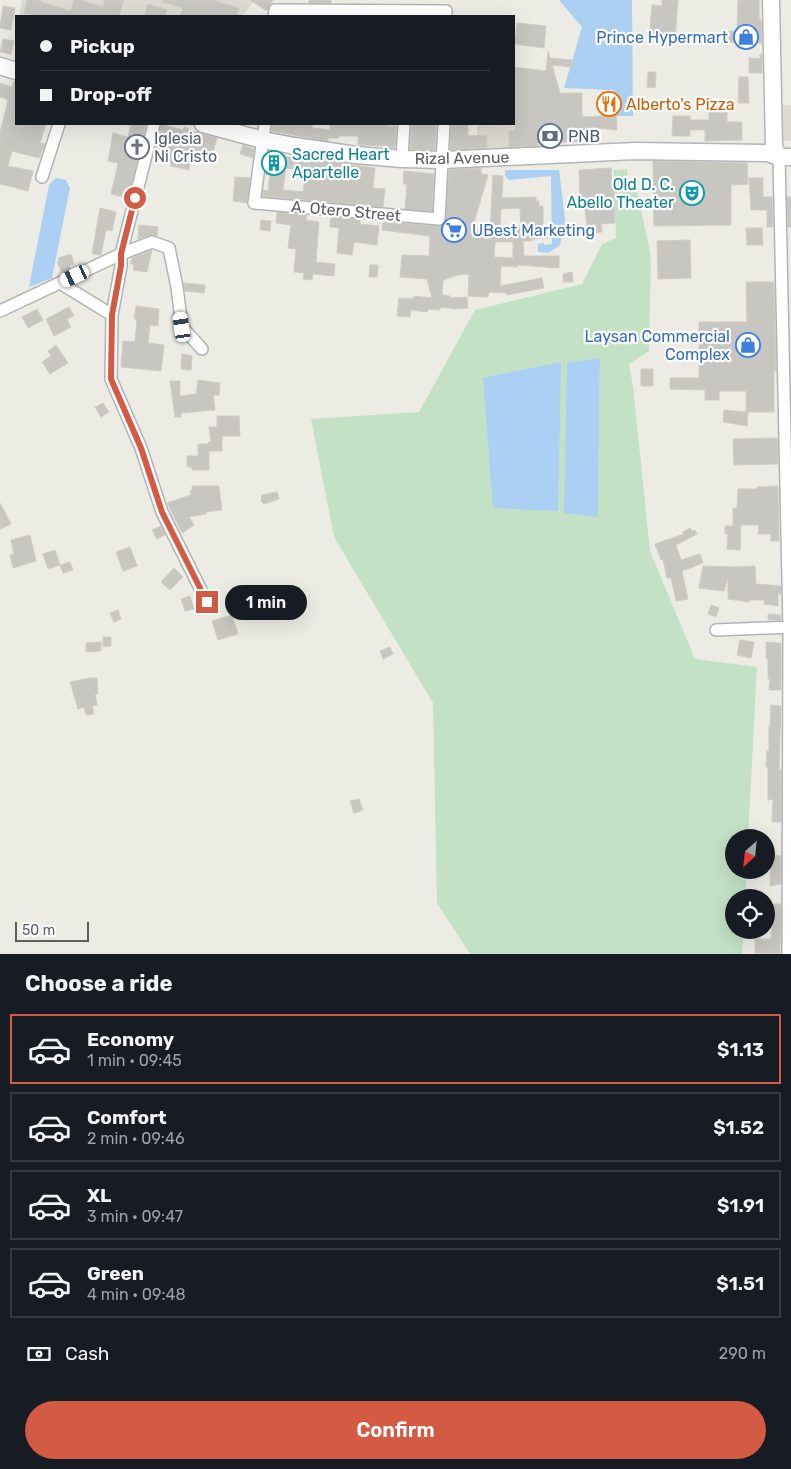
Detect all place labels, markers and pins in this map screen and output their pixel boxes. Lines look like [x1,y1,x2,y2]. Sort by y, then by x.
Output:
shop icon: Prince Hypermart [733,24,759,50]
place label: Prince Hypermart [596,28,728,47]
restaurant icon: Alberto's Pizza [596,91,622,117]
place label: Alberto's Pizza [626,95,735,114]
bank icon: PNB [537,123,563,149]
place label: PNB [568,127,600,146]
place label: Iglesia Ni Cristo [154,129,217,166]
church icon: Iglesia Ni Cristo [124,134,150,160]
place label: Sacred Heart Apartelle [292,145,390,182]
building icon: Sacred Heart Apartelle [261,150,287,176]
place label: Old D. C. Abello Theater [567,175,674,212]
theatre icon: Old D. C. Abello Theater [679,180,705,206]
supermarket icon: UBest Marketing [441,217,467,243]
place label: UBest Marketing [472,221,595,240]
place label: Laysan Commercial Complex [585,327,730,364]
shop icon: Laysan Commercial Complex [735,332,761,358]

